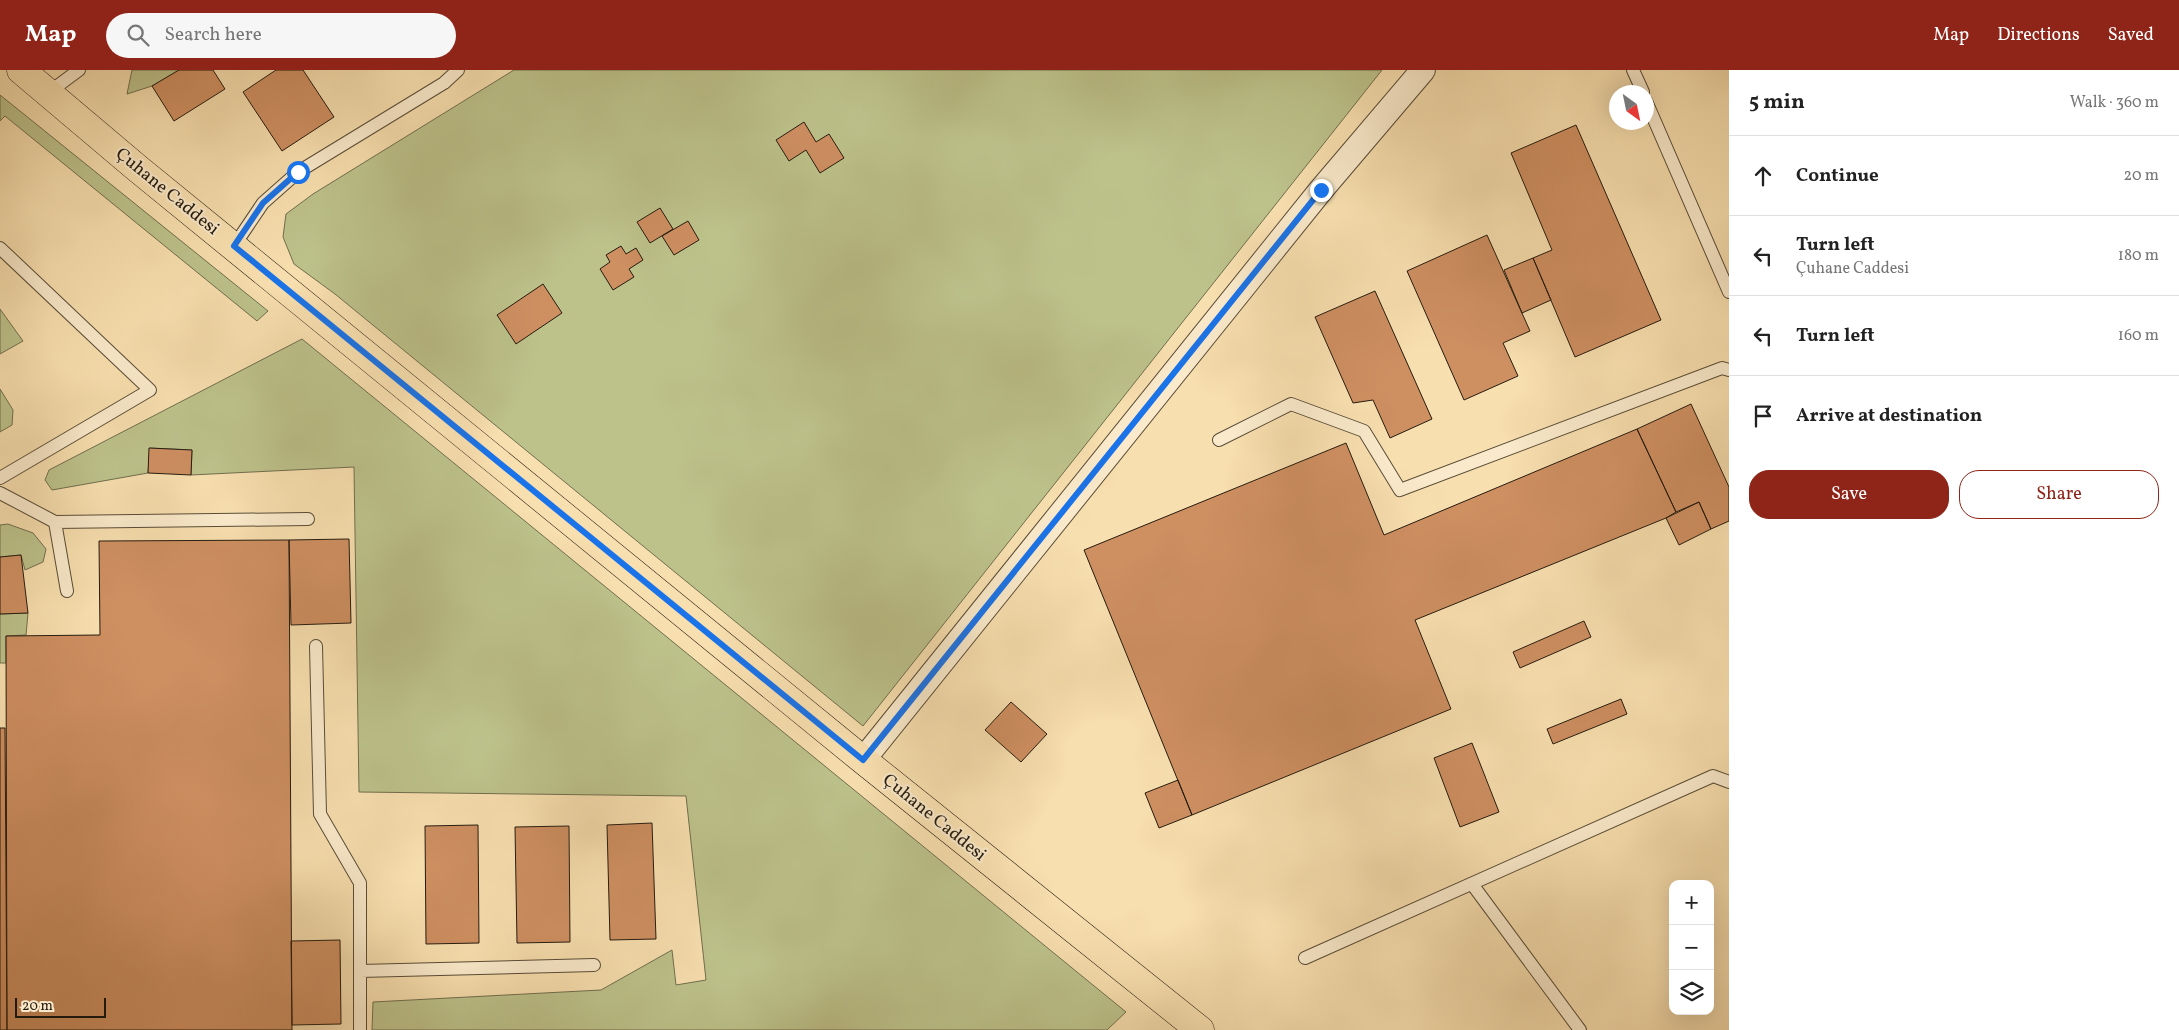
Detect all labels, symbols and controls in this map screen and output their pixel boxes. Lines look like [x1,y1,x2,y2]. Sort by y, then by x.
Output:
search box [106,13,456,58]
text: Map [25,18,76,52]
icon: search [124,21,152,49]
text: Search here [164,22,262,48]
text: Map [1933,23,1969,48]
text: Directions [1997,23,2080,48]
text: Saved [2108,23,2154,48]
north arrow [1609,85,1654,130]
text: 5 min [1749,88,1805,117]
text: Walk · 360 m [2070,92,2159,114]
street label: Çuhane Caddesi [110,142,224,242]
route start [287,161,310,184]
icon: ahead [1749,162,1777,190]
text: Continue [1796,163,1879,189]
text: 20 m [2124,165,2159,187]
route end [1310,179,1333,202]
text: Turn left [1796,232,1875,258]
icon: left [1749,242,1777,270]
text: 180 m [2118,245,2159,267]
text: Çuhane Caddesi [1796,258,1909,280]
icon: left [1749,322,1777,350]
text: Turn left [1796,323,1875,349]
text: 160 m [2118,325,2159,347]
icon: arrive [1749,402,1777,430]
text: Arrive at destination [1796,403,1982,429]
button: Save [1749,470,1949,519]
button: Share [1959,470,2159,519]
street label: Çuhane Caddesi [877,768,991,868]
map controls [1669,880,1714,1015]
button: + [1669,880,1714,925]
button: − [1669,925,1714,970]
button: layers [1669,970,1714,1015]
scale bar [15,995,106,1018]
text: 20 m [22,997,53,1016]

